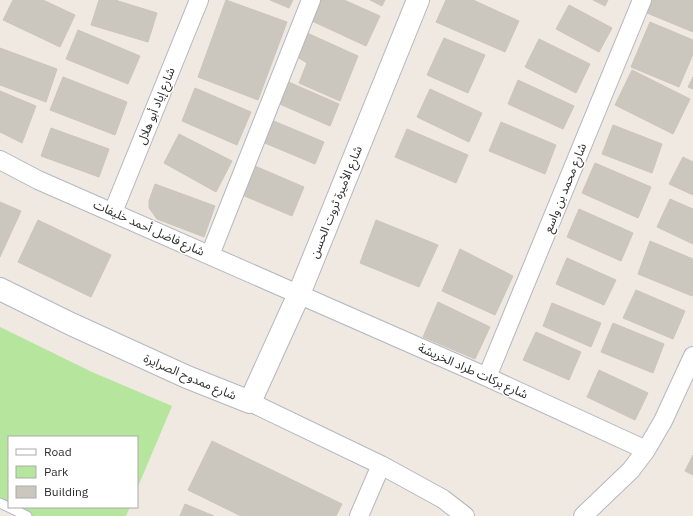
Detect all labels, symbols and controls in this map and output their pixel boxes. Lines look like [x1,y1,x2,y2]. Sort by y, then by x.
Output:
street label: شارع إياد أبو هلال [133,65,180,147]
street label: شارع محمد بن واسع [540,141,591,235]
street label: شارع الأميرة ثروت الحسن [306,143,367,261]
street label: شارع فاضل أحمد خليفات [91,196,207,261]
street label: شارع بركات طراد الخريشة [415,340,530,403]
street label: شارع ممدوح الصرايرة [141,350,239,405]
legend [8,436,138,508]
text: Road [44,444,72,459]
text: Park [44,464,69,479]
text: Building [44,484,89,499]

